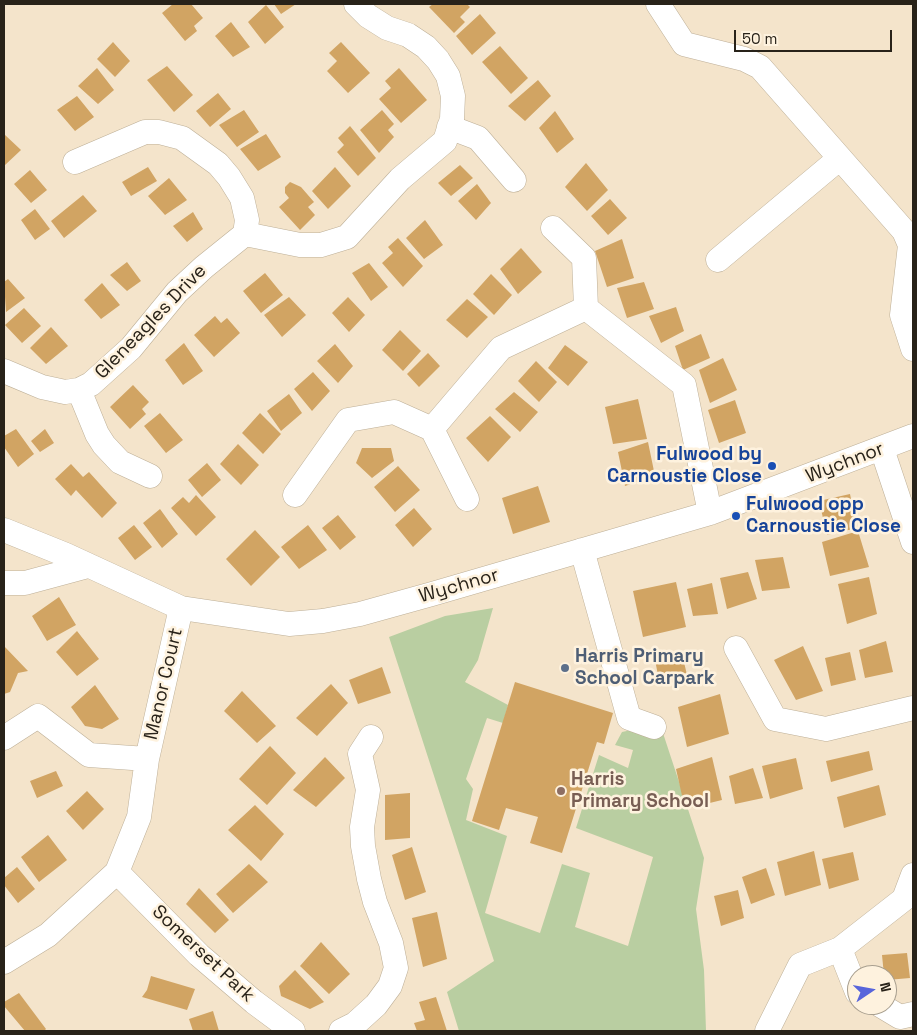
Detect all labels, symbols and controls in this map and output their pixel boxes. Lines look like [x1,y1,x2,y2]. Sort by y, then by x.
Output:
scale bar [737,20,894,52]
text: 50 m [742,29,777,48]
street label: Gleneagles Drive [91,260,211,384]
street label: Wychnor [803,438,887,488]
place label: Fulwood by Carnoustie Close [607,444,762,488]
marker: Fulwood by Carnoustie Close [766,460,778,472]
place label: Fulwood opp Carnoustie Close [746,494,901,538]
marker: Fulwood opp Carnoustie Close [730,510,742,522]
street label: Wychnor [417,564,501,608]
street label: Manor Court [140,626,188,742]
place label: Harris Primary School Carpark [575,646,715,690]
marker: Harris Primary School Carpark [559,662,571,674]
place label: Harris Primary School [571,769,709,813]
marker: Harris Primary School [555,785,567,797]
street label: Somerset Park [147,901,259,1007]
north arrow [847,965,897,1015]
text: N [876,981,895,994]

